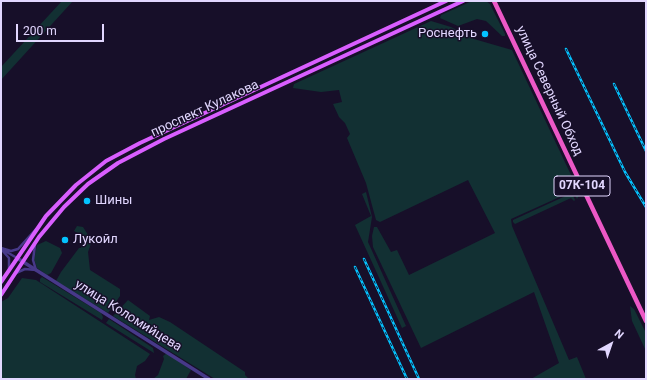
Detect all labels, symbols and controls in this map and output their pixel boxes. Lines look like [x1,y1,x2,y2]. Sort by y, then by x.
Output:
scale bar [18,16,106,42]
text: 200 m [23,24,57,38]
street label: улица Северный Обход [512,24,586,158]
place label: Роснефть [418,26,477,42]
marker: Роснефть [480,29,490,39]
street label: проспект Кулакова [149,77,261,141]
road number: 07К-104 [554,176,610,196]
place label: Шины [95,193,132,209]
marker: Шины [82,196,92,206]
place label: Лукойл [73,232,118,248]
marker: Лукойл [60,235,70,245]
street label: улица Коломийцева [72,277,184,355]
north arrow [591,324,631,364]
text: N [612,327,626,342]

